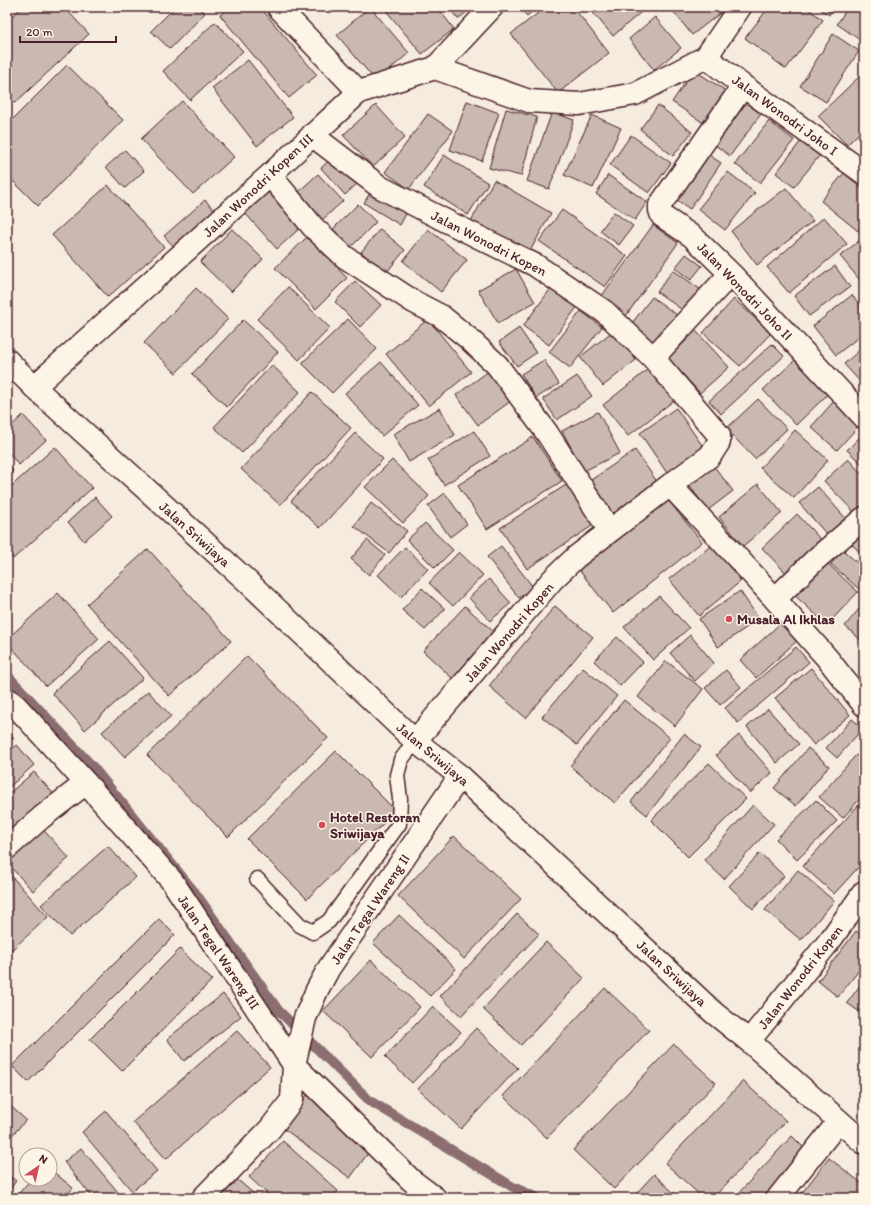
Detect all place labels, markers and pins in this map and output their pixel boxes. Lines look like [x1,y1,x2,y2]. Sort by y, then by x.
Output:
place label: Musala Al Ikhlas [737,611,835,628]
marker: Musala Al Ikhlas [724,614,734,624]
place label: Hotel Restoran Sriwijaya [330,809,420,842]
marker: Hotel Restoran Sriwijaya [317,820,327,830]

